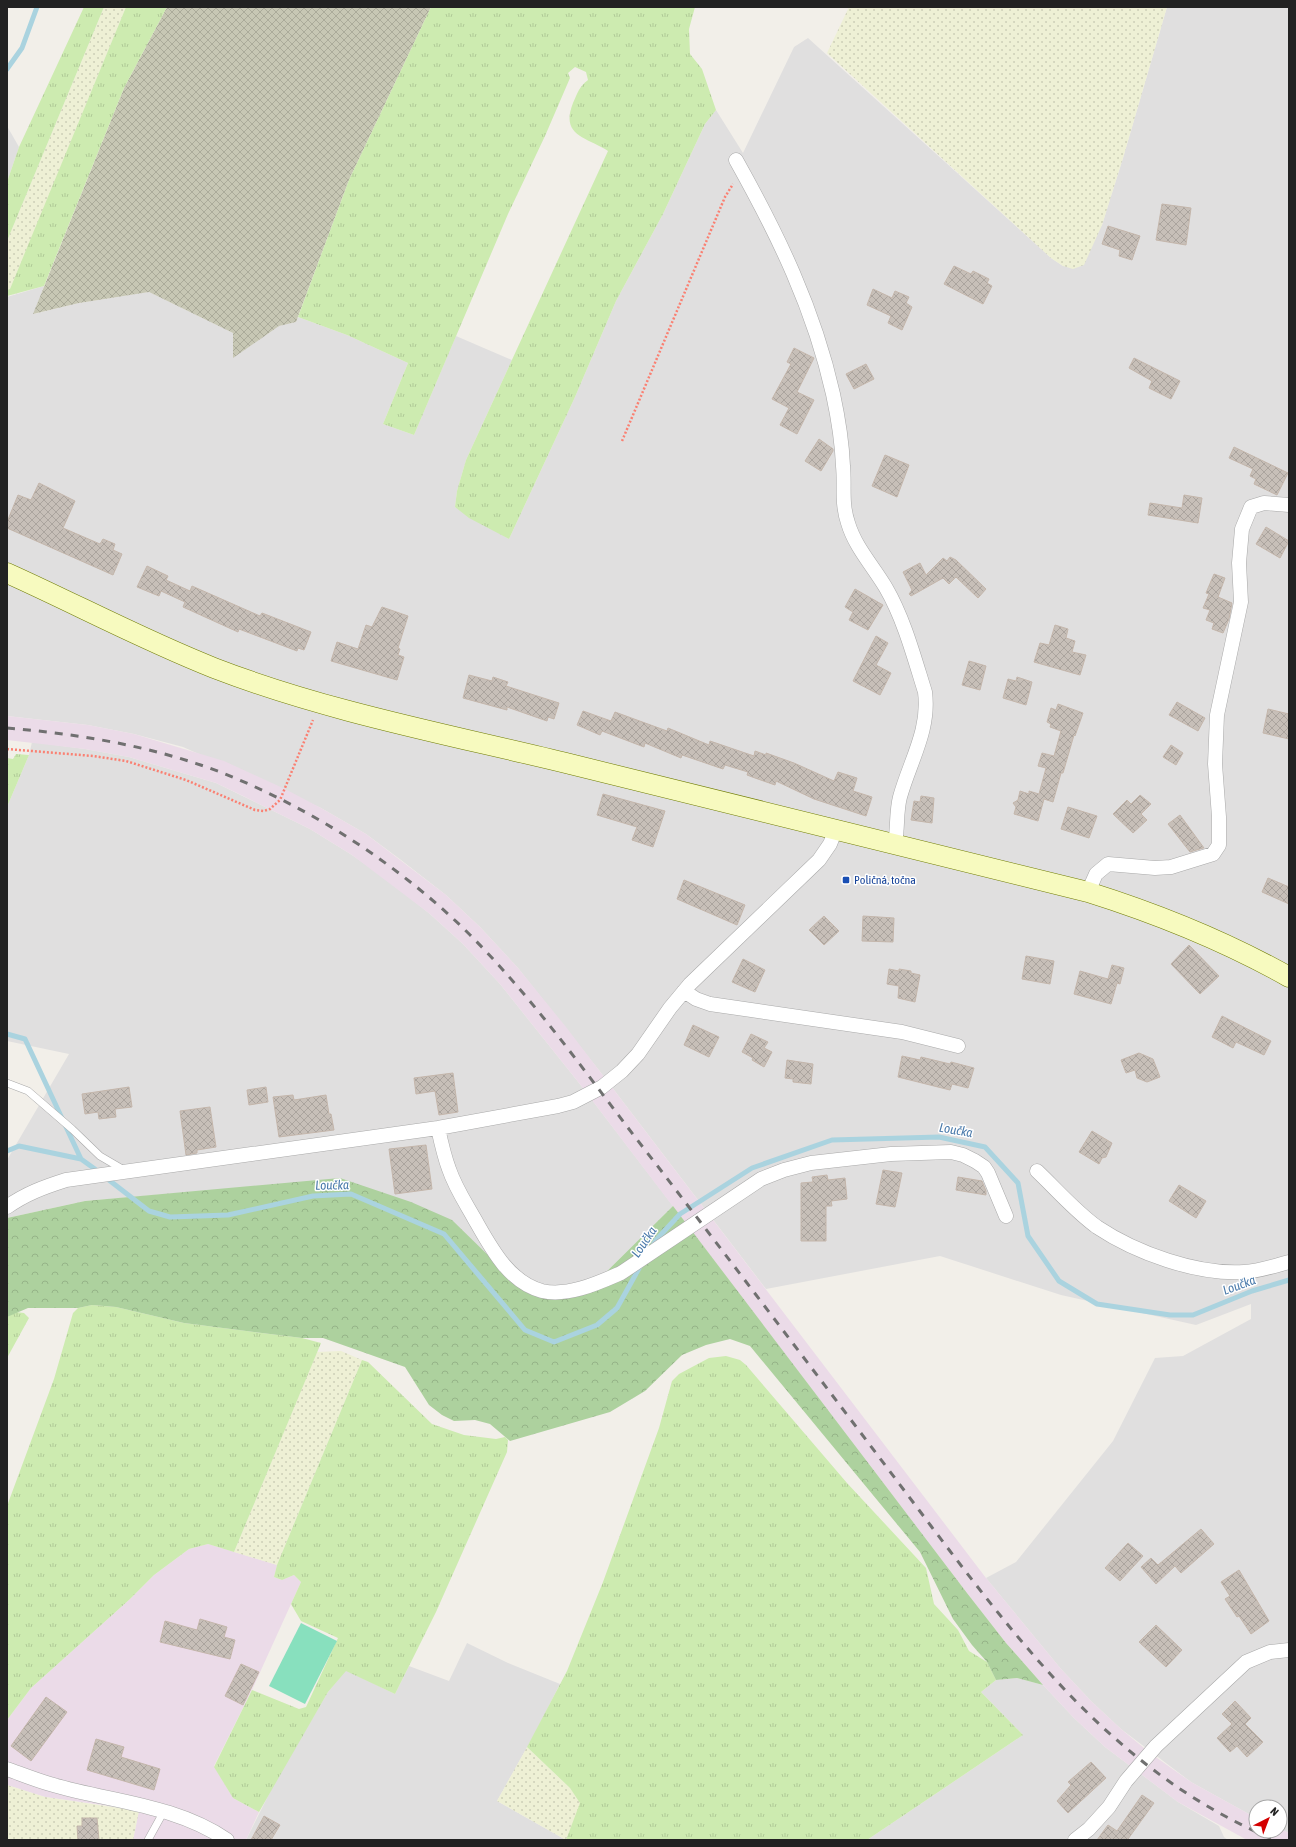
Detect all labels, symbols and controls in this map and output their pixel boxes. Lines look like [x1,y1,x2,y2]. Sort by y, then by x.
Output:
place label: Poličná, točna [854,873,916,887]
marker: Poličná, točna [841,875,851,885]
water label: Loučka [938,1120,974,1140]
water label: Loučka [315,1177,349,1193]
water label: Loučka [628,1224,660,1260]
water label: Loučka [1221,1272,1257,1298]
north arrow [1248,1799,1288,1839]
text: N [1268,1805,1281,1818]

